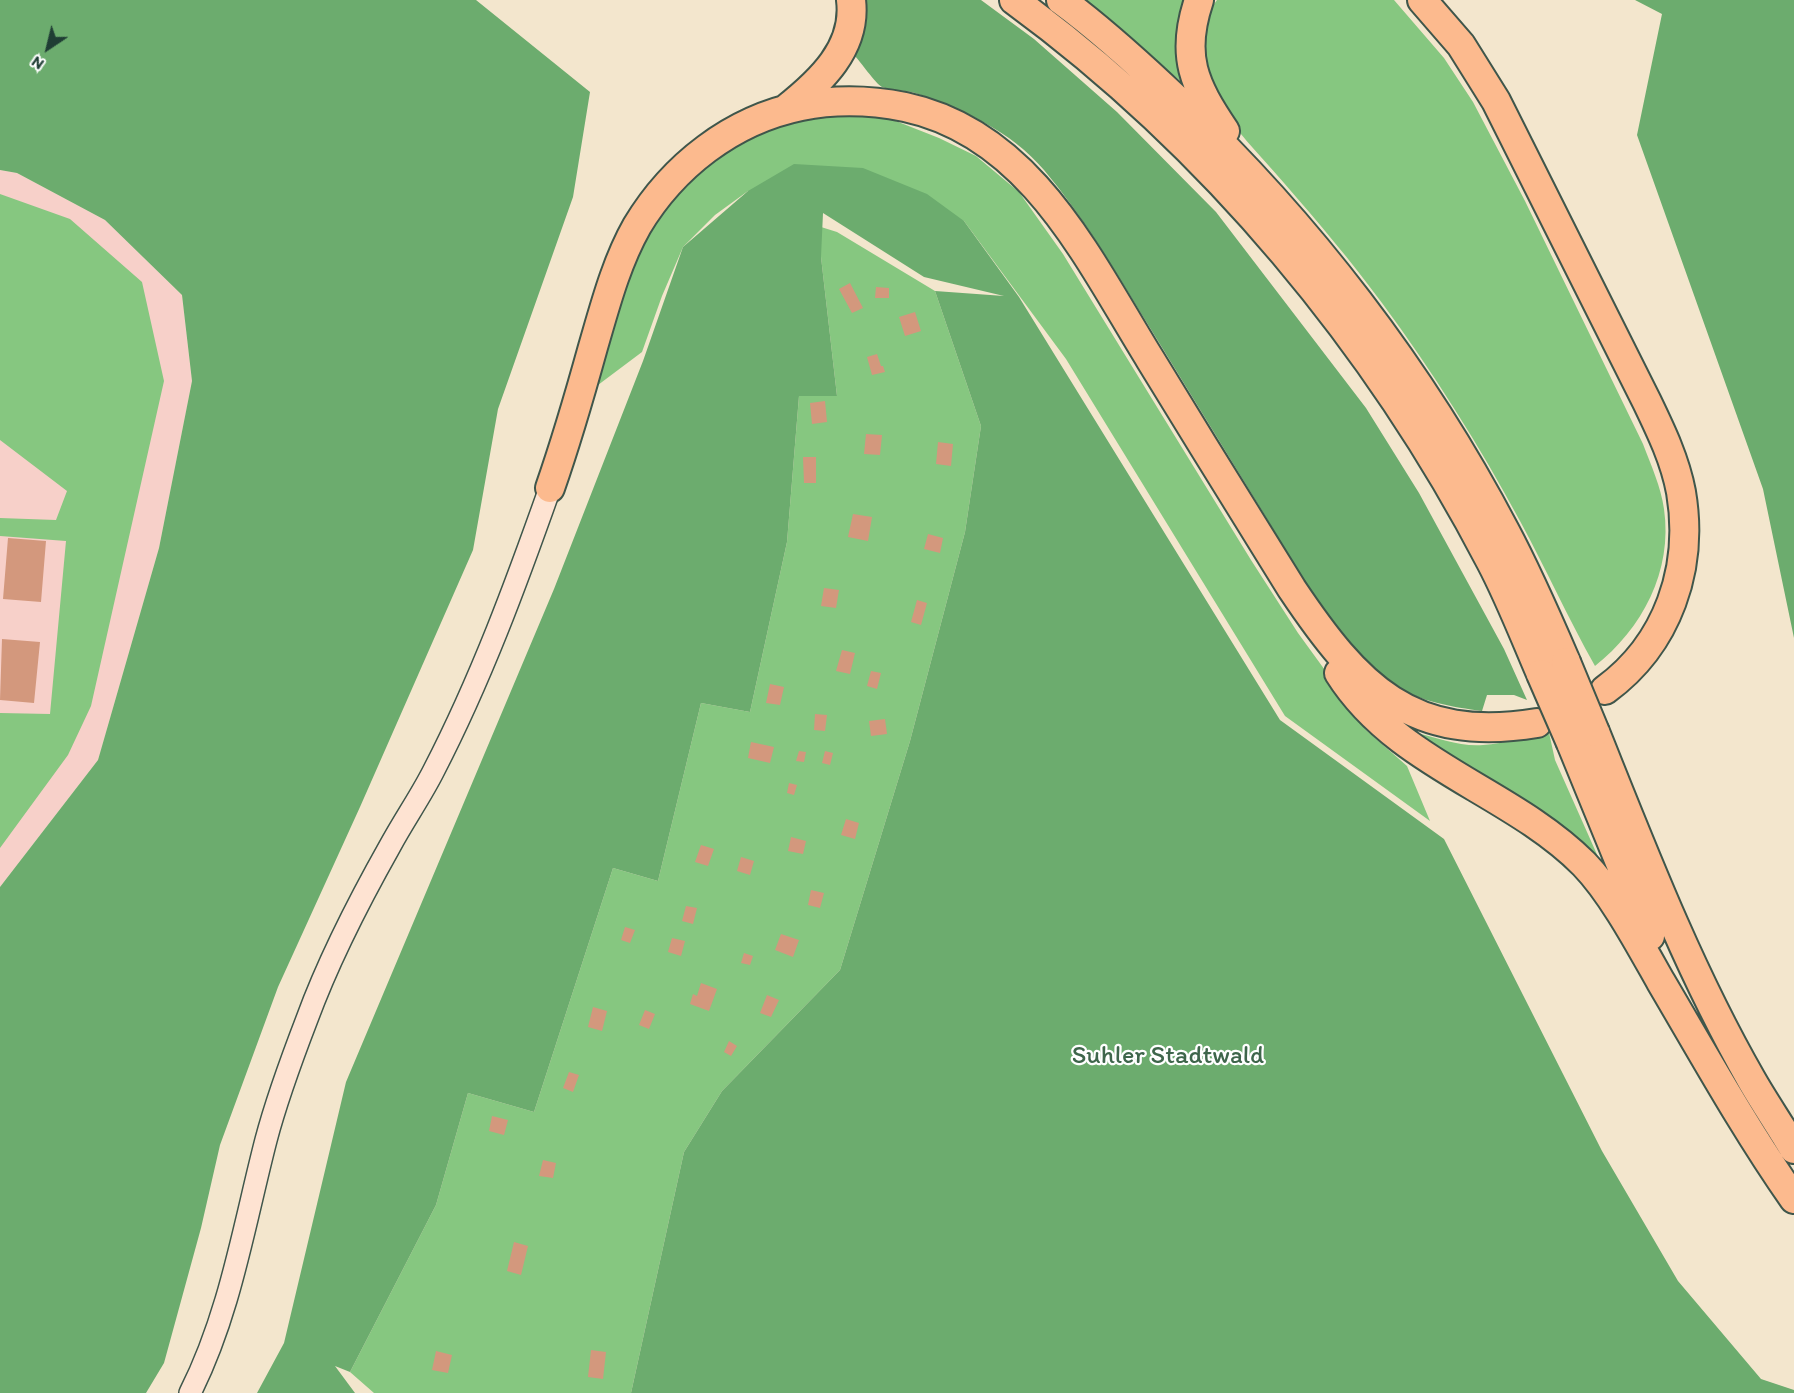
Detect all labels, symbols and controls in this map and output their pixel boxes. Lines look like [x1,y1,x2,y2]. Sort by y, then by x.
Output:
north arrow [18,18,78,78]
text: N [28,52,47,74]
park label: Suhler Stadtwald [1072,1040,1264,1072]

